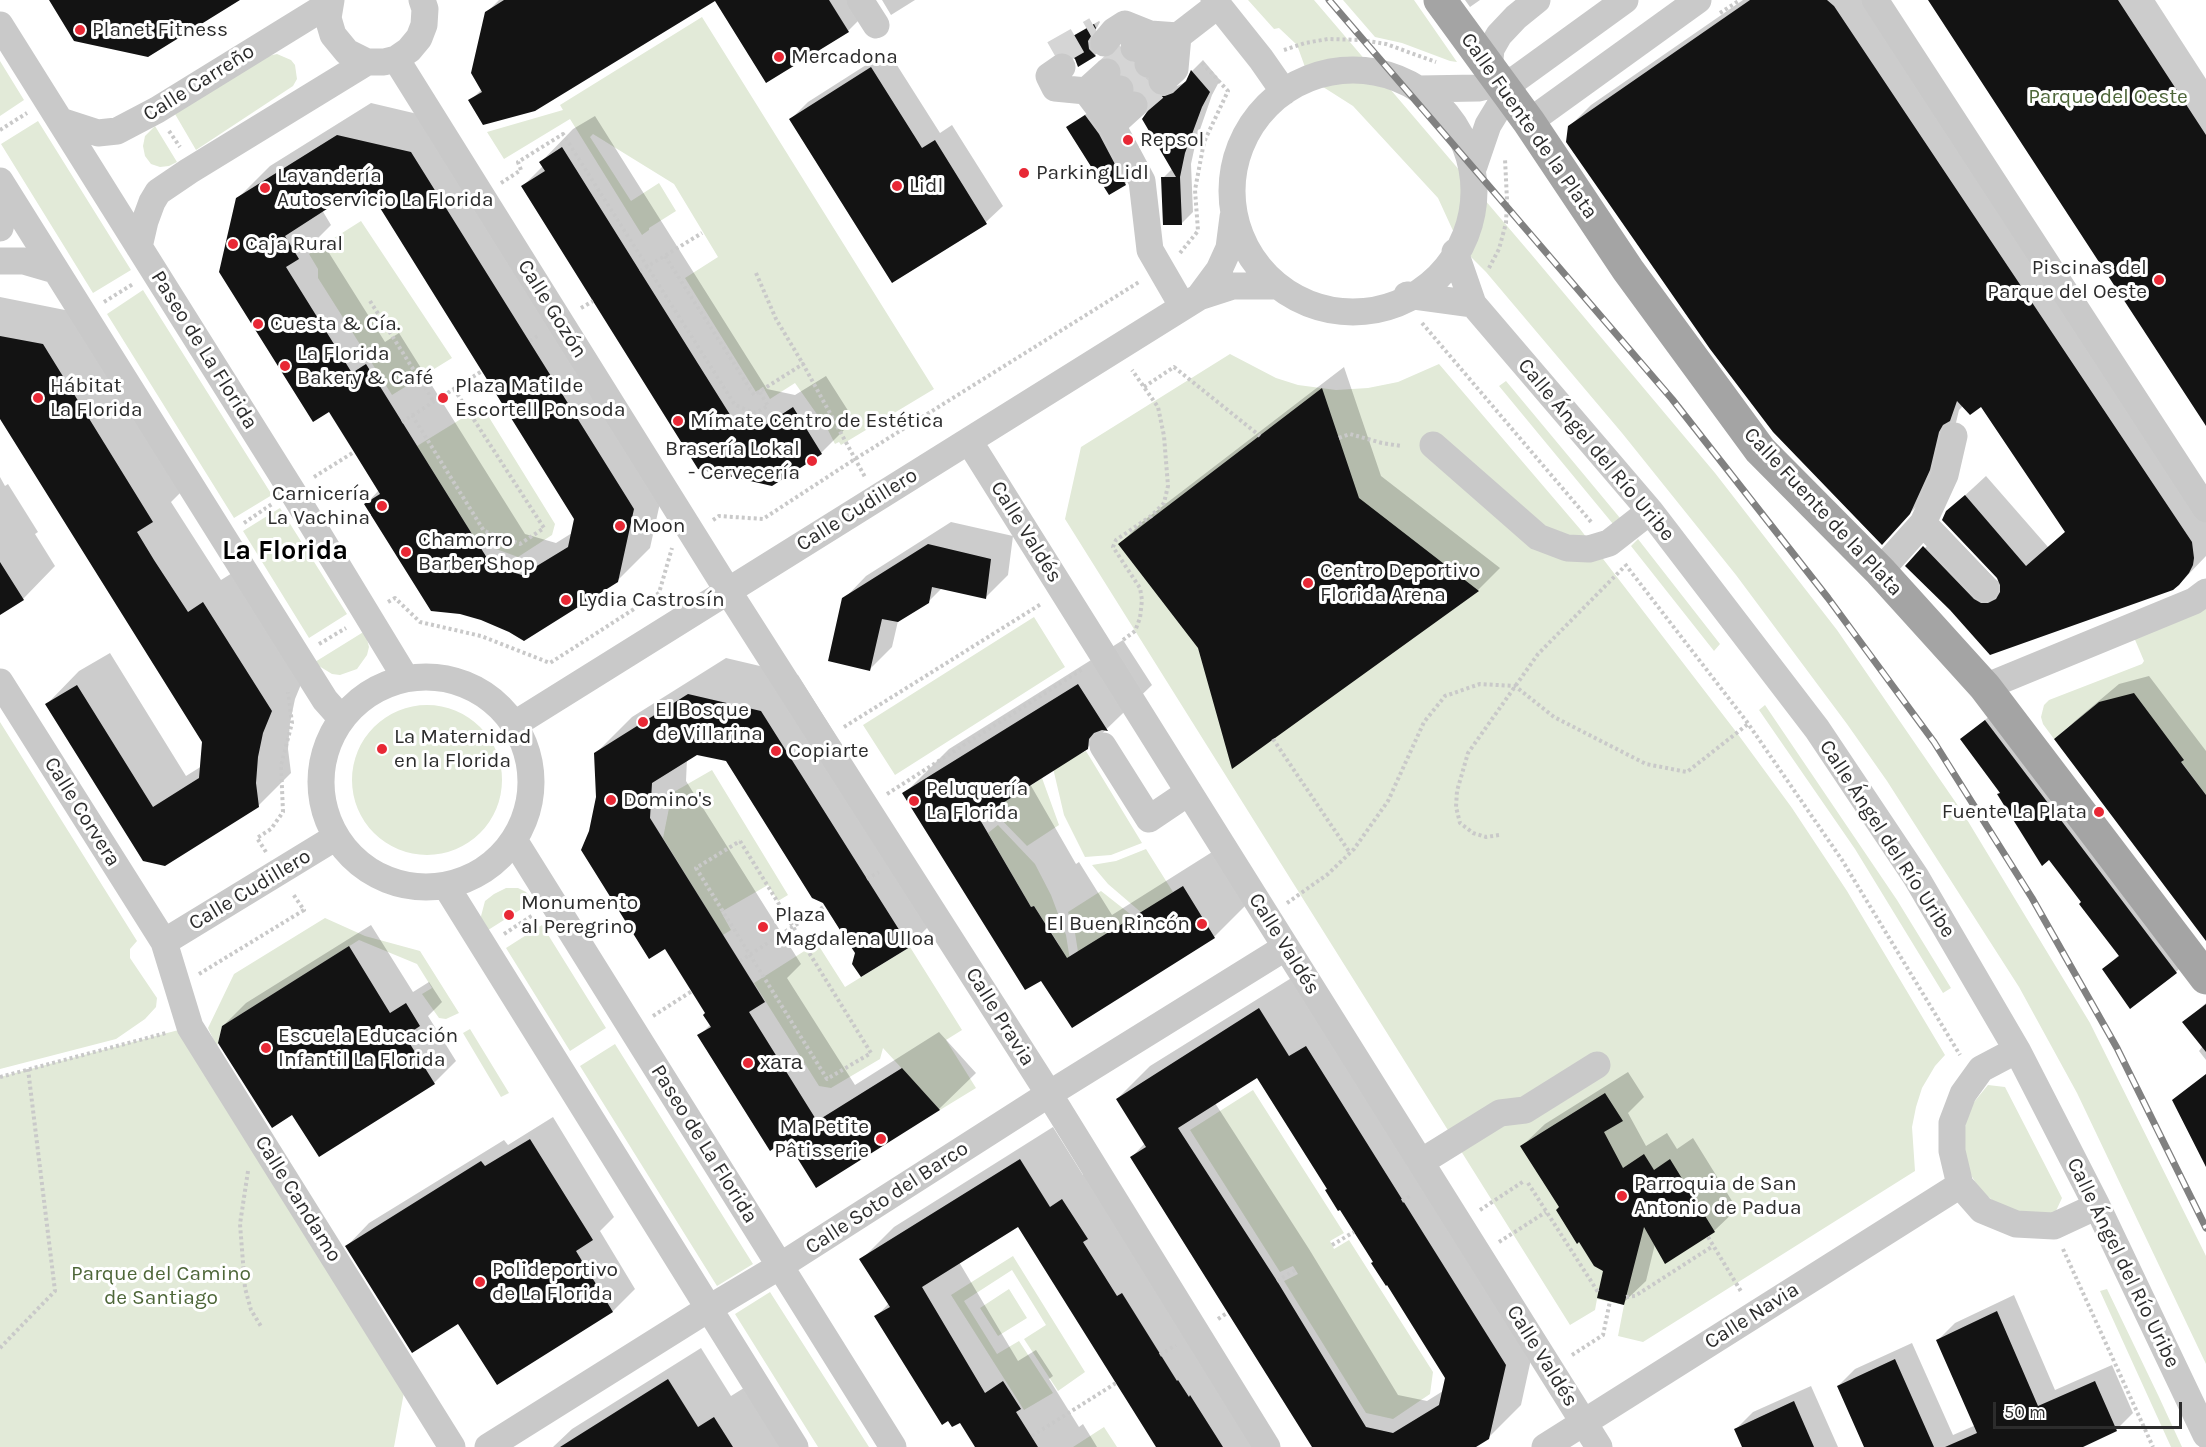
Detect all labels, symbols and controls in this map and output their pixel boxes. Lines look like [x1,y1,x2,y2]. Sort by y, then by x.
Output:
place label: Planet Fitness [92,17,228,43]
marker: Planet Fitness [73,23,87,37]
street label: Calle Fuente de la Plata [1455,28,1603,224]
street label: Calle Carreño [139,39,259,127]
place label: Mercadona [791,44,898,70]
marker: Mercadona [772,50,786,64]
park label: Parque del Oeste [2028,84,2188,110]
place label: Repsol [1140,127,1204,153]
marker: Repsol [1121,133,1135,147]
place label: Parking Lidl [1036,160,1149,186]
place label: Lavandería Autoservicio La Florida [277,163,494,213]
marker: Parking Lidl [1017,166,1031,180]
place label: Lidl [909,173,943,199]
marker: Lidl [890,179,904,193]
marker: Lavandería Autoservicio La Florida [258,181,272,195]
place label: Caja Rural [245,231,343,257]
marker: Caja Rural [226,237,240,251]
street label: Calle Gozón [512,255,592,363]
place label: Piscinas del Parque del Oeste [1987,255,2147,305]
street label: Paseo de La Florida [145,266,263,434]
marker: Piscinas del Parque del Oeste [2152,273,2166,287]
place label: Cuesta & Cía. [270,311,400,337]
marker: Cuesta & Cía. [251,317,265,331]
place label: La Florida Bakery & Café [297,341,433,391]
street label: Calle Ángel del Río Uribe [1512,354,1680,546]
marker: La Florida Bakery & Café [278,359,292,373]
place label: Hábitat La Florida [50,373,143,423]
place label: Plaza Matilde Escortell Ponsoda [455,373,625,423]
marker: Hábitat La Florida [31,391,45,405]
marker: Plaza Matilde Escortell Ponsoda [436,391,450,405]
place label: Mímate Centro de Estética [690,408,943,434]
marker: Mímate Centro de Estética [671,414,685,428]
street label: Calle Fuente de la Plata [1738,422,1908,602]
place label: Brasería Lokal - Cervecería [665,436,800,486]
marker: Brasería Lokal - Cervecería [805,454,819,468]
street label: Calle Cudillero [792,463,922,557]
street label: Calle Valdés [985,477,1067,587]
place label: Carnicería La Vachina [267,481,370,531]
marker: Carnicería La Vachina [375,499,389,513]
place label: Moon [632,513,685,539]
marker: Moon [613,519,627,533]
place label: Chamorro Barber Shop [418,527,535,577]
district label: La Florida [222,535,348,567]
marker: Chamorro Barber Shop [399,545,413,559]
place label: Centro Deportivo Florida Arena [1320,558,1480,608]
marker: Centro Deportivo Florida Arena [1301,576,1315,590]
place label: Lydia Castrosín [578,587,725,613]
marker: Lydia Castrosín [559,593,573,607]
place label: El Bosque de Villarina [655,697,763,747]
marker: El Bosque de Villarina [636,715,650,729]
place label: La Maternidad en la Florida [394,724,531,774]
street label: Calle Ángel del Río Uribe [1814,735,1960,943]
place label: Copiarte [788,738,869,764]
marker: La Maternidad en la Florida [375,742,389,756]
marker: Copiarte [769,744,783,758]
street label: Calle Corvera [38,753,126,871]
place label: Peluquería La Florida [926,776,1028,826]
place label: Domino's [623,787,712,813]
marker: Domino's [604,793,618,807]
marker: Peluquería La Florida [907,794,921,808]
place label: Fuente La Plata [1942,799,2087,825]
marker: Fuente La Plata [2092,805,2106,819]
street label: Calle Cudillero [184,844,316,936]
street label: Calle Valdés [1243,889,1325,999]
place label: Monumento al Peregrino [521,890,638,940]
place label: Plaza Magdalena Ulloa [775,902,935,952]
marker: Monumento al Peregrino [502,908,516,922]
place label: El Buen Rincón [1046,911,1190,937]
marker: El Buen Rincón [1195,917,1209,931]
marker: Plaza Magdalena Ulloa [756,920,770,934]
street label: Calle Pravia [960,963,1040,1071]
place label: Escuela Educación Infantil La Florida [278,1023,458,1073]
marker: Escuela Educación Infantil La Florida [259,1041,273,1055]
place label: хата [760,1050,803,1076]
marker: хата [741,1056,755,1070]
street label: Paseo de La Florida [645,1060,763,1228]
place label: Ma Petite Pâtisserie [774,1114,869,1164]
street label: Calle Candamo [249,1131,347,1267]
marker: Ma Petite Pâtisserie [874,1132,888,1146]
street label: Calle Soto del Barco [801,1136,973,1260]
street label: Calle Ángel del Río Uribe [2061,1154,2185,1372]
place label: Parroquia de San Antonio de Padua [1634,1171,1802,1221]
marker: Parroquia de San Antonio de Padua [1615,1189,1629,1203]
place label: Polideportivo de La Florida [492,1257,618,1307]
park label: Parque del Camino de Santiago [71,1261,251,1311]
marker: Polideportivo de La Florida [473,1275,487,1289]
street label: Calle Navia [1700,1277,1804,1355]
street label: Calle Valdés [1501,1301,1583,1411]
scale bar [1996,1390,2185,1428]
text: 50 m [2004,1401,2046,1423]

